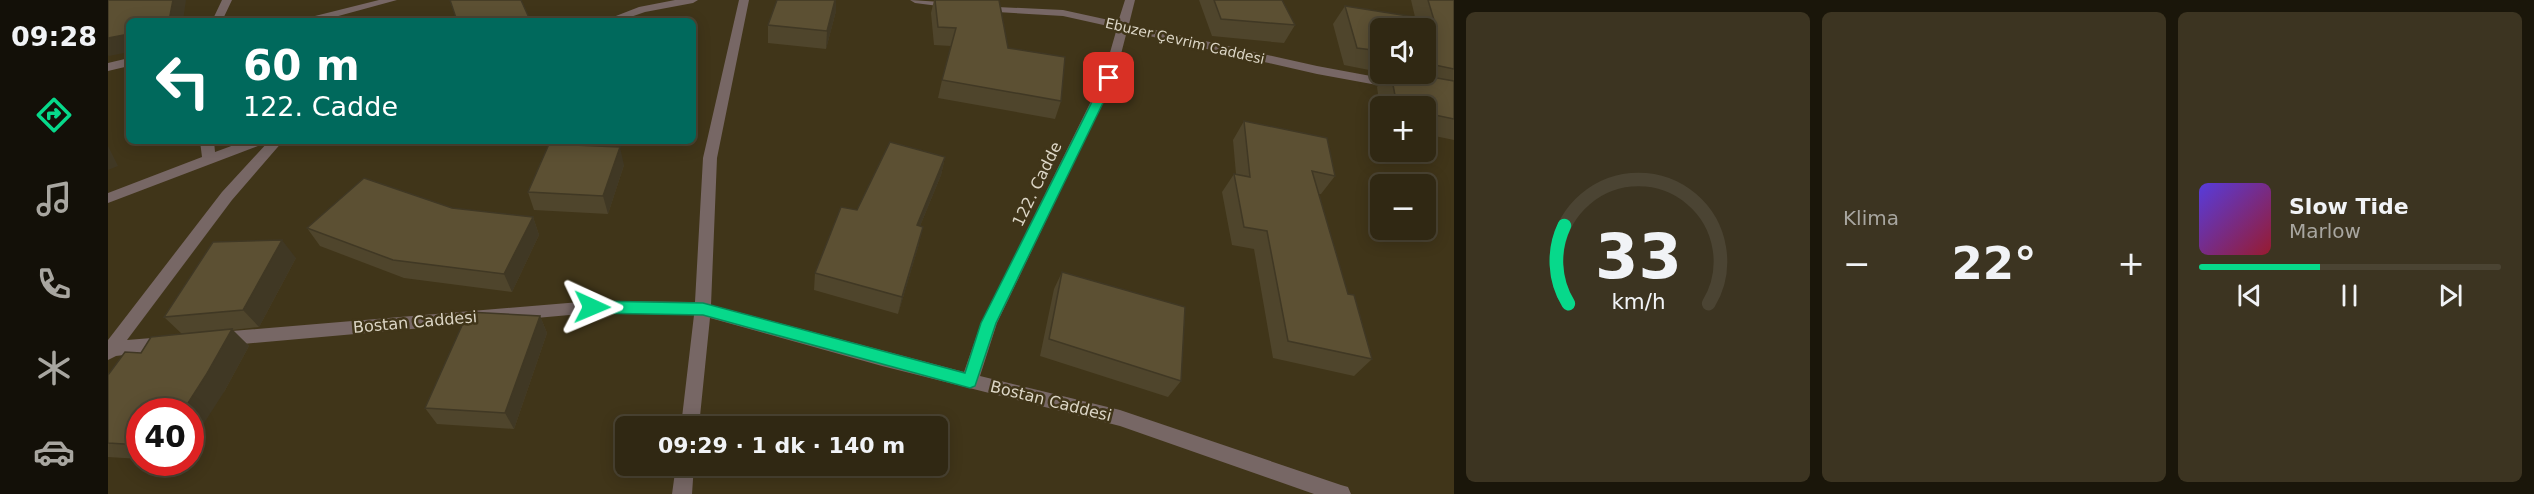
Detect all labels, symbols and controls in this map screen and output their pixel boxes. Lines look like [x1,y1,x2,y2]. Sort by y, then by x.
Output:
street label: Ebuzer Çevrim Caddesi [1104,15,1266,67]
map controls [1370,18,1436,240]
button: sound [1370,18,1436,84]
text: 09:28 [11,21,97,52]
text: 60 m [243,41,360,90]
icon: left [144,42,222,120]
pin [1083,52,1134,103]
icon: arrive [1092,61,1125,94]
text: 122. Cadde [243,91,398,122]
icon: directions [33,94,75,136]
button: + [1370,96,1436,162]
street label: 122. Cadde [1008,139,1066,229]
button: − [1370,174,1436,240]
icon: music [33,178,75,220]
text: Slow Tide [2289,194,2409,219]
text: Klima [1843,206,1899,230]
text: Marlow [2289,219,2361,243]
text: 33 [1595,220,1681,293]
text: 22° [1951,237,2037,290]
text: − [1843,244,1871,283]
text: + [2117,244,2145,283]
icon: phone [33,263,75,305]
position arrow [560,275,624,339]
icon: previous [2233,279,2266,312]
icon: pause [2333,279,2366,312]
icon: next [2434,279,2467,312]
text: km/h [1611,289,1665,314]
street label: Bostan Caddesi [352,307,478,337]
icon: climate [33,347,75,389]
street label: Bostan Caddesi [988,377,1114,425]
speed limit sign: 40 [126,398,204,476]
icon: car [33,431,75,473]
text: 09:29 · 1 dk · 140 m [658,433,905,458]

